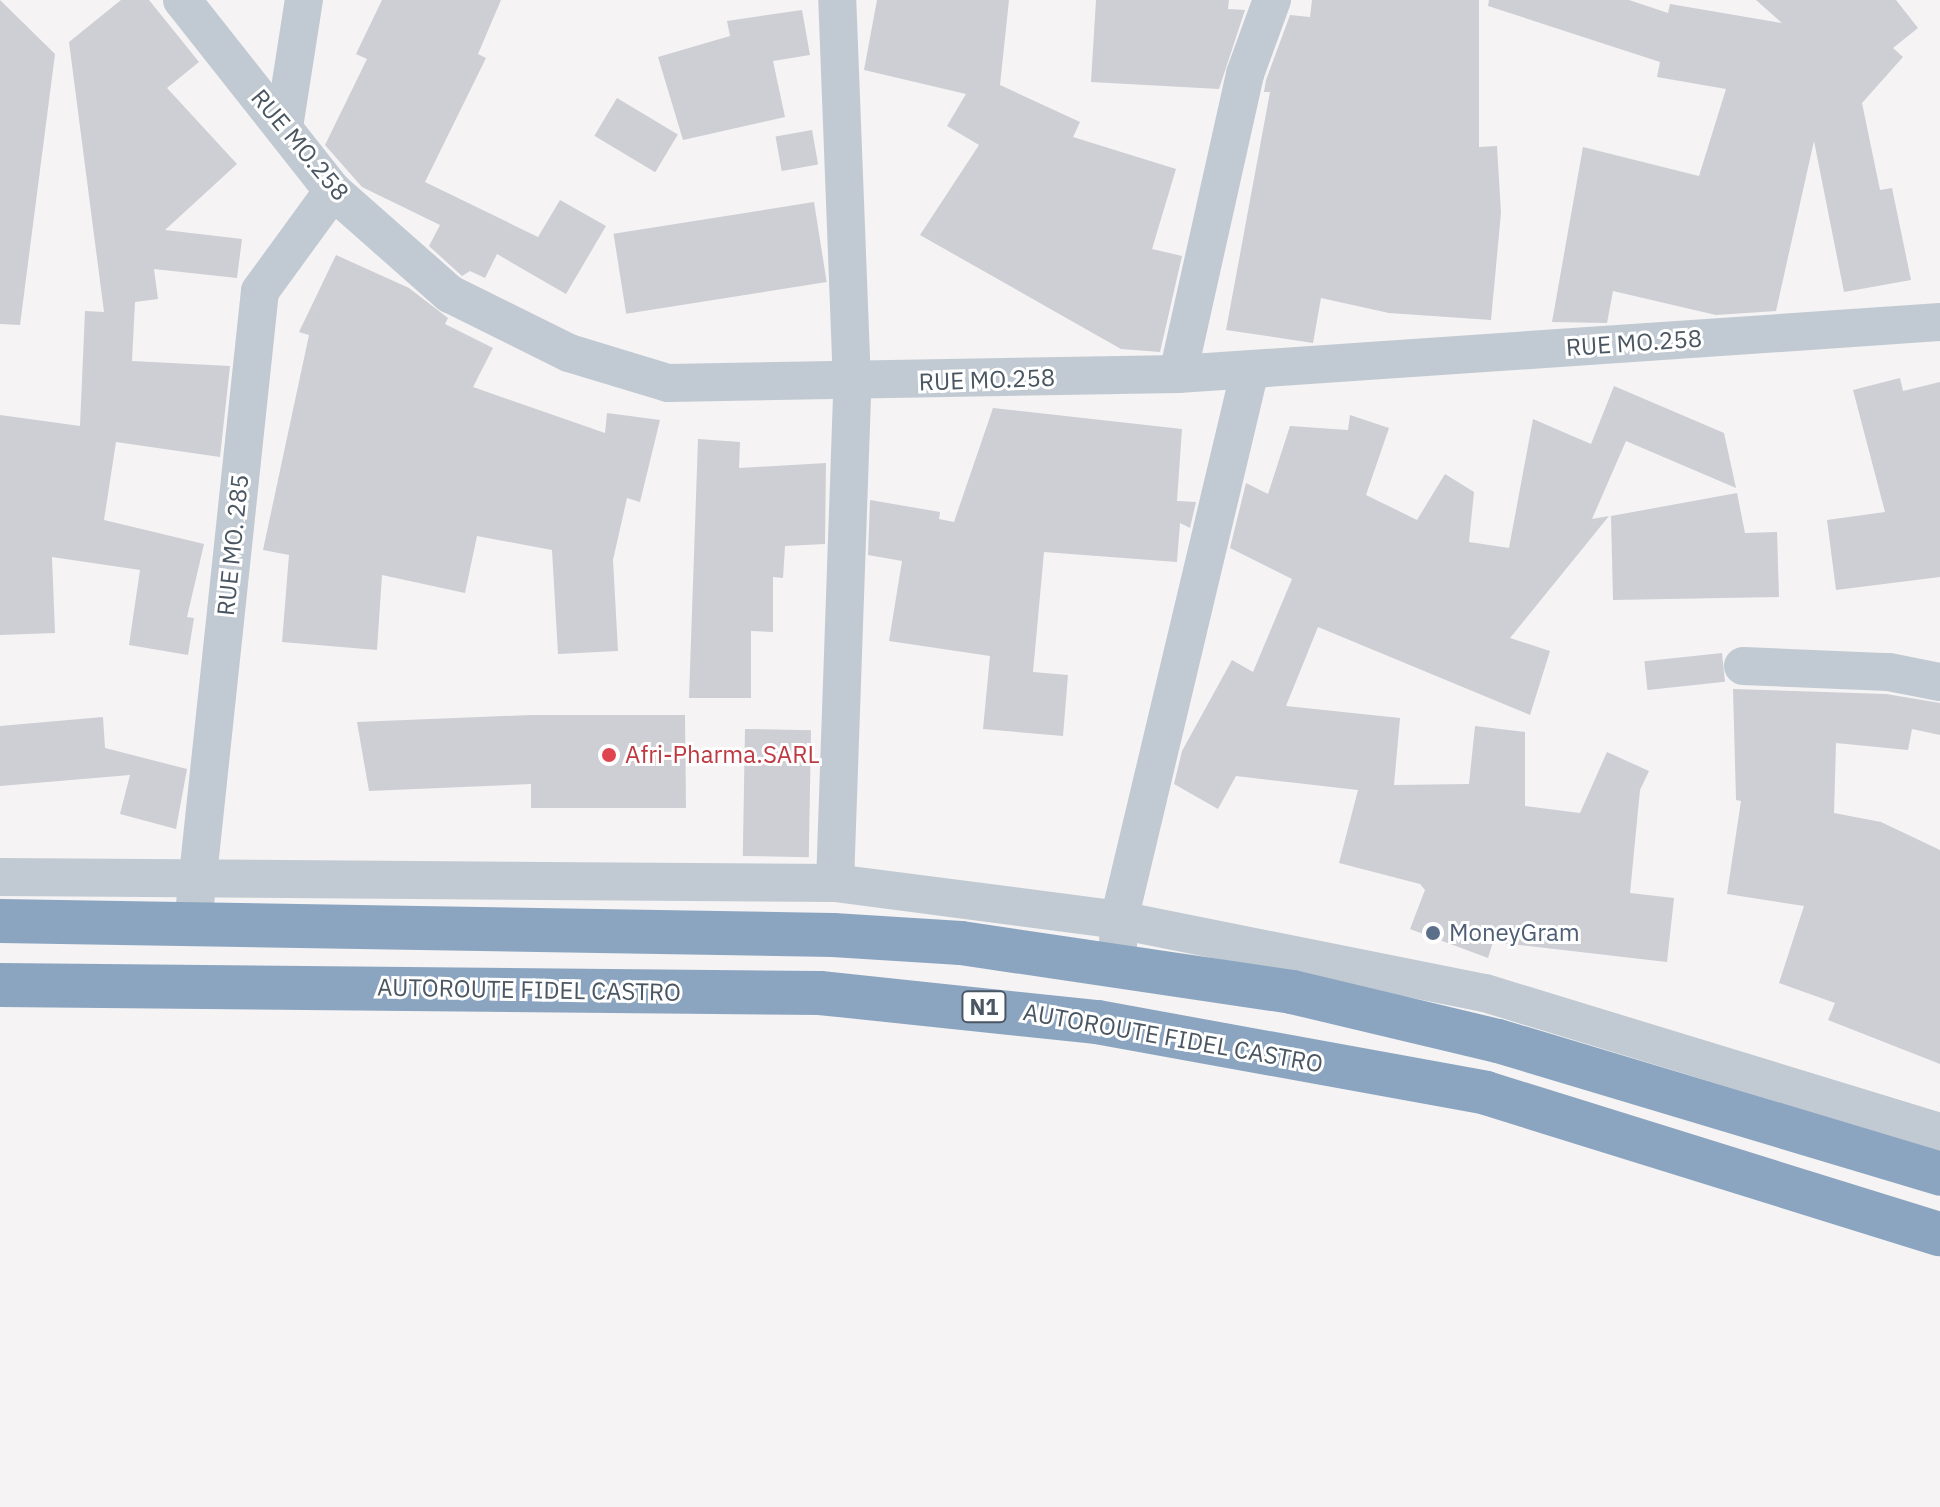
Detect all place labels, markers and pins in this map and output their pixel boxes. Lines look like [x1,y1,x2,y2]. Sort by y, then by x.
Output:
place label: Afri-Pharma.SARL [625,741,820,769]
marker: Afri-Pharma.SARL [600,746,618,764]
place label: MoneyGram [1449,919,1580,947]
marker: MoneyGram [1424,924,1442,942]

